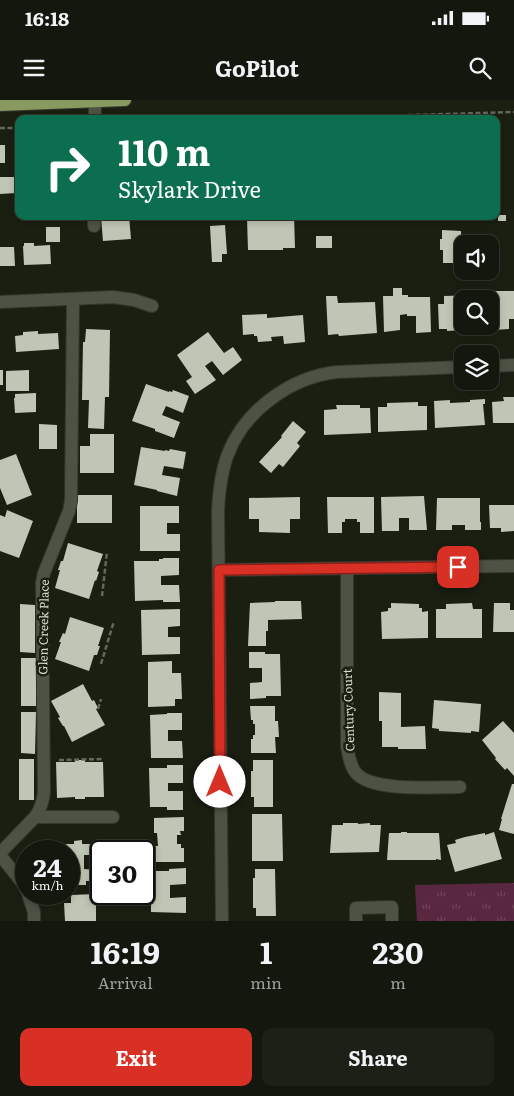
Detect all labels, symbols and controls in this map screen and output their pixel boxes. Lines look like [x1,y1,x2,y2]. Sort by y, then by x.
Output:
text: 16:18 [25,4,69,32]
text: GoPilot [215,51,299,84]
icon: menu [20,54,48,82]
icon: search [466,54,494,82]
text: 110 m [118,125,210,177]
icon: right [35,135,100,200]
text: Skylark Drive [118,172,261,205]
map controls [454,235,499,390]
button: sound [454,235,499,280]
button: search [454,290,499,335]
button: layers [454,345,499,390]
pin [437,546,479,588]
icon: arrive [444,553,472,581]
street label: Glen Creek Place [33,579,53,675]
street label: Century Court [338,668,358,752]
position arrow [193,755,245,807]
speed limit sign: 30 [90,840,155,905]
text: 24 [33,848,62,885]
text: km/h [32,876,63,894]
text: 16:19 [90,929,160,973]
text: 1 [260,929,272,973]
text: 230 [372,929,424,973]
text: Arrival [98,970,153,994]
text: min [250,970,282,994]
text: m [390,970,406,994]
button: Exit [20,1028,252,1086]
button: Share [262,1028,494,1086]

